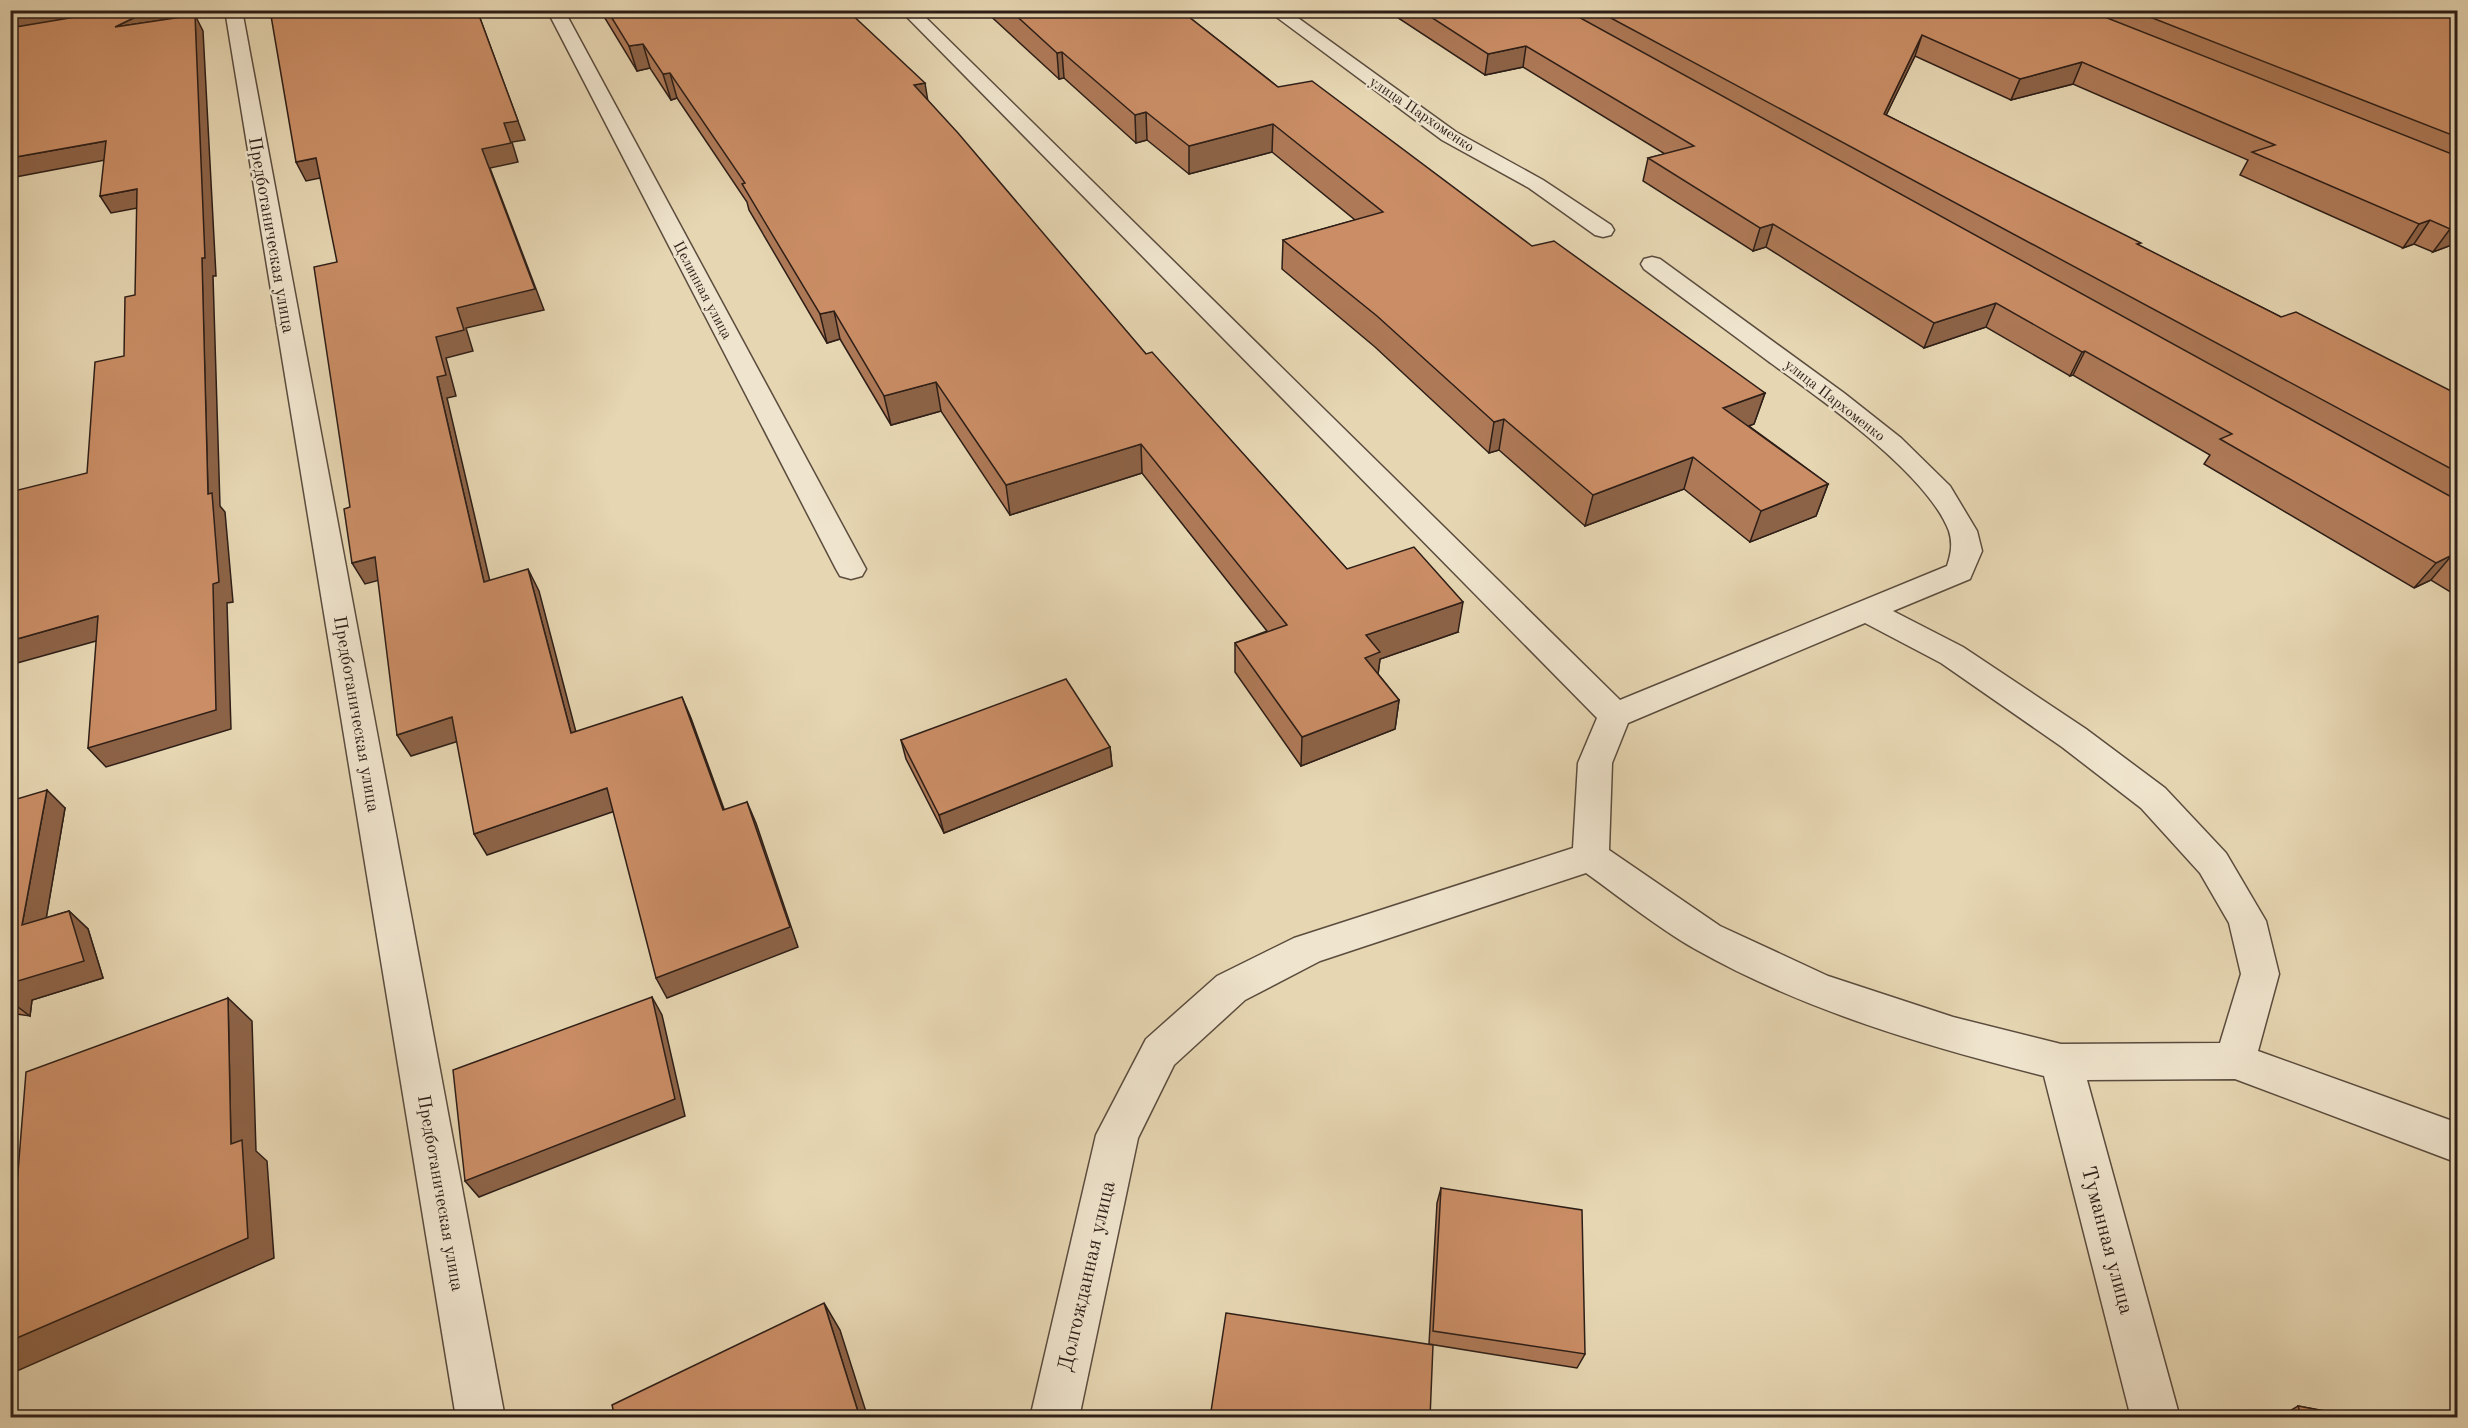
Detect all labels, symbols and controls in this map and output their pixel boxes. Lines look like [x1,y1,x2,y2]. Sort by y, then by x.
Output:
street label: улица Пархоменко [1366,75,1476,156]
street label: Предботаническая улица [245,136,297,335]
street label: Целинная улица [670,239,734,343]
street label: улица Пархоменко [1781,357,1887,445]
street label: Предботаническая улица [330,615,382,814]
street label: Предботаническая улица [414,1094,466,1293]
street label: Туманная улица [2077,1164,2136,1317]
street label: Долгожданная улица [1055,1179,1120,1374]

